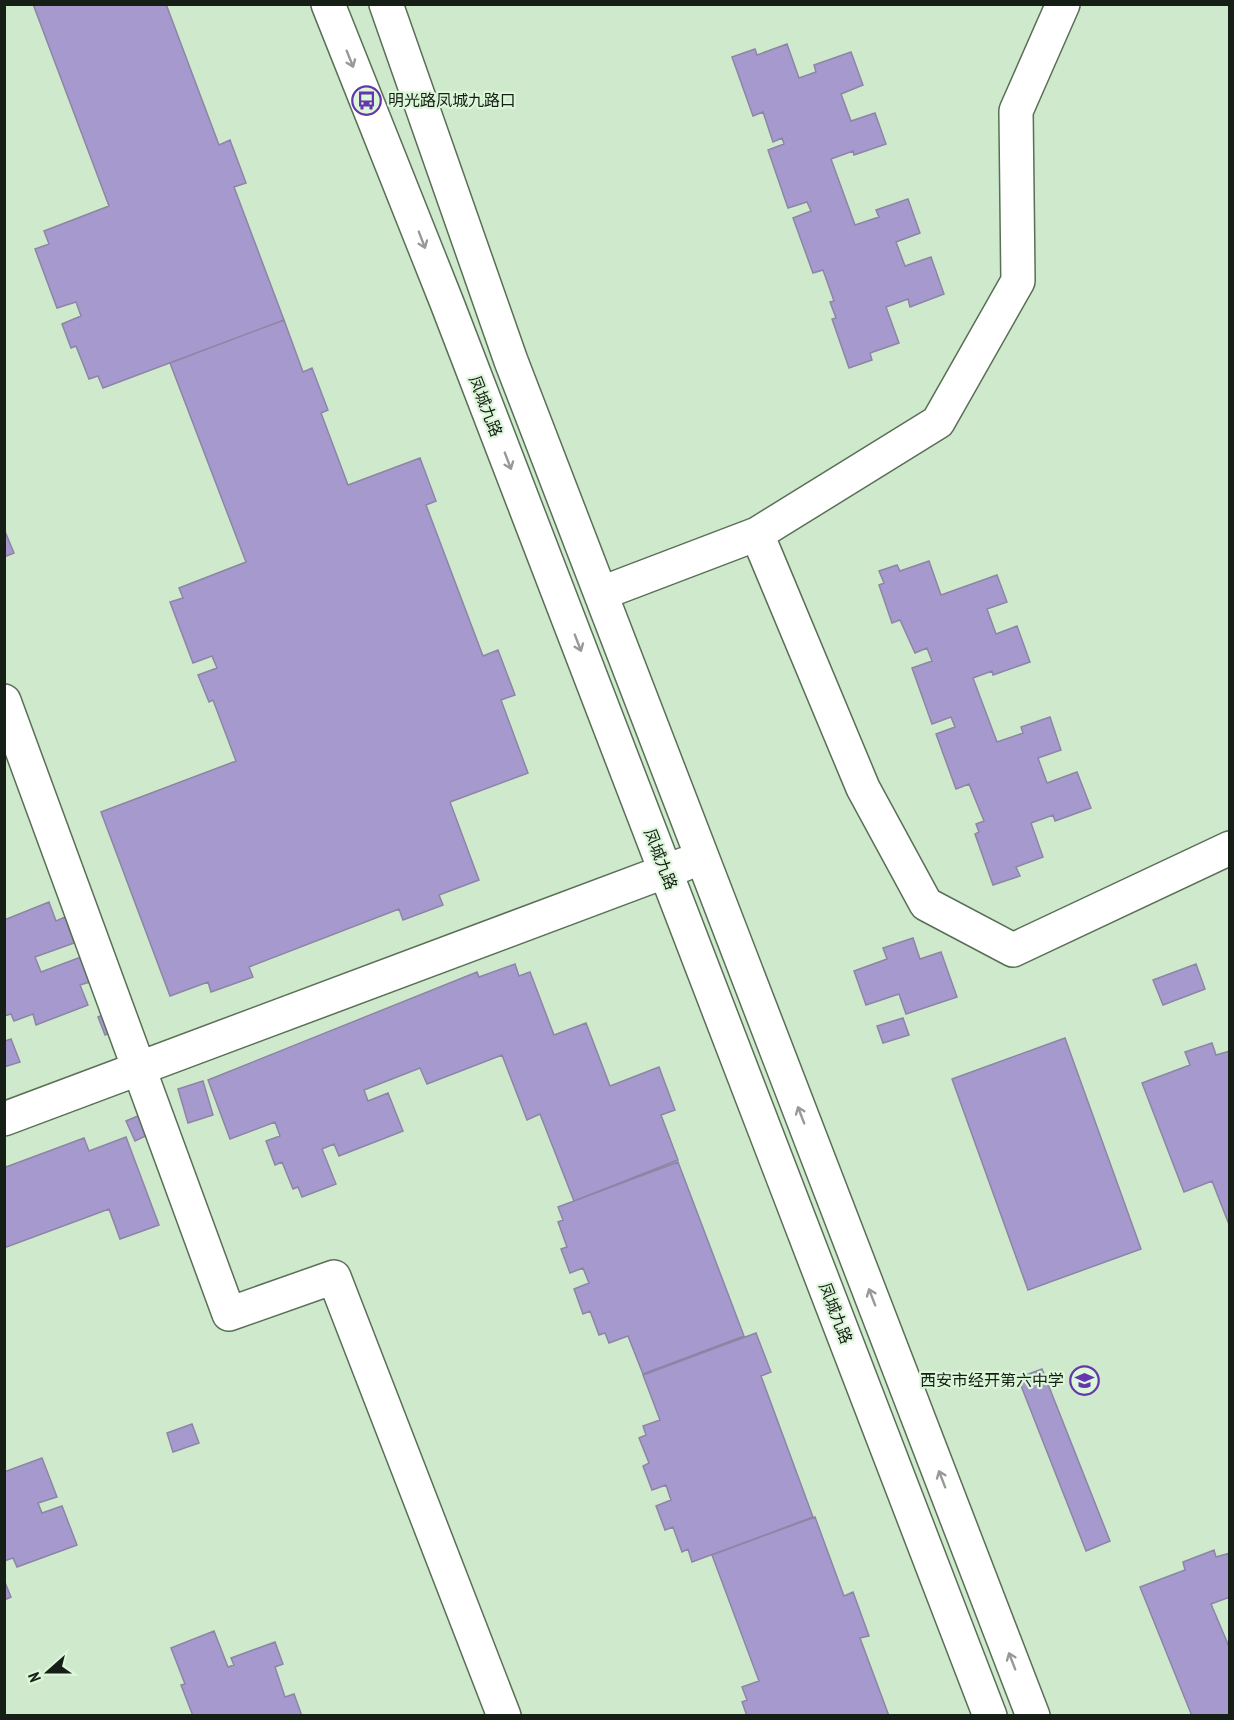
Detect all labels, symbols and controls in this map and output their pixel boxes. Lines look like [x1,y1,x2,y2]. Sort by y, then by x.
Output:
one-way arrow [345,49,356,67]
bus stop icon: 明光路凤城九路口 [351,84,383,116]
place label: 明光路凤城九路口 [388,90,516,110]
one-way arrow [417,230,428,249]
street label: 凤城九路 [465,373,507,439]
one-way arrow [503,451,514,470]
one-way arrow [573,633,584,652]
street label: 凤城九路 [640,826,682,892]
one-way arrow [795,1106,806,1125]
street label: 凤城九路 [815,1280,857,1346]
one-way arrow [866,1288,877,1307]
school or university icon: 西安市经开第六中学 [1069,1364,1101,1396]
place label: 西安市经开第六中学 [920,1370,1064,1390]
one-way arrow [936,1470,947,1489]
north arrow [18,1642,78,1702]
one-way arrow [1005,1652,1016,1671]
text: N [23,1670,45,1685]

